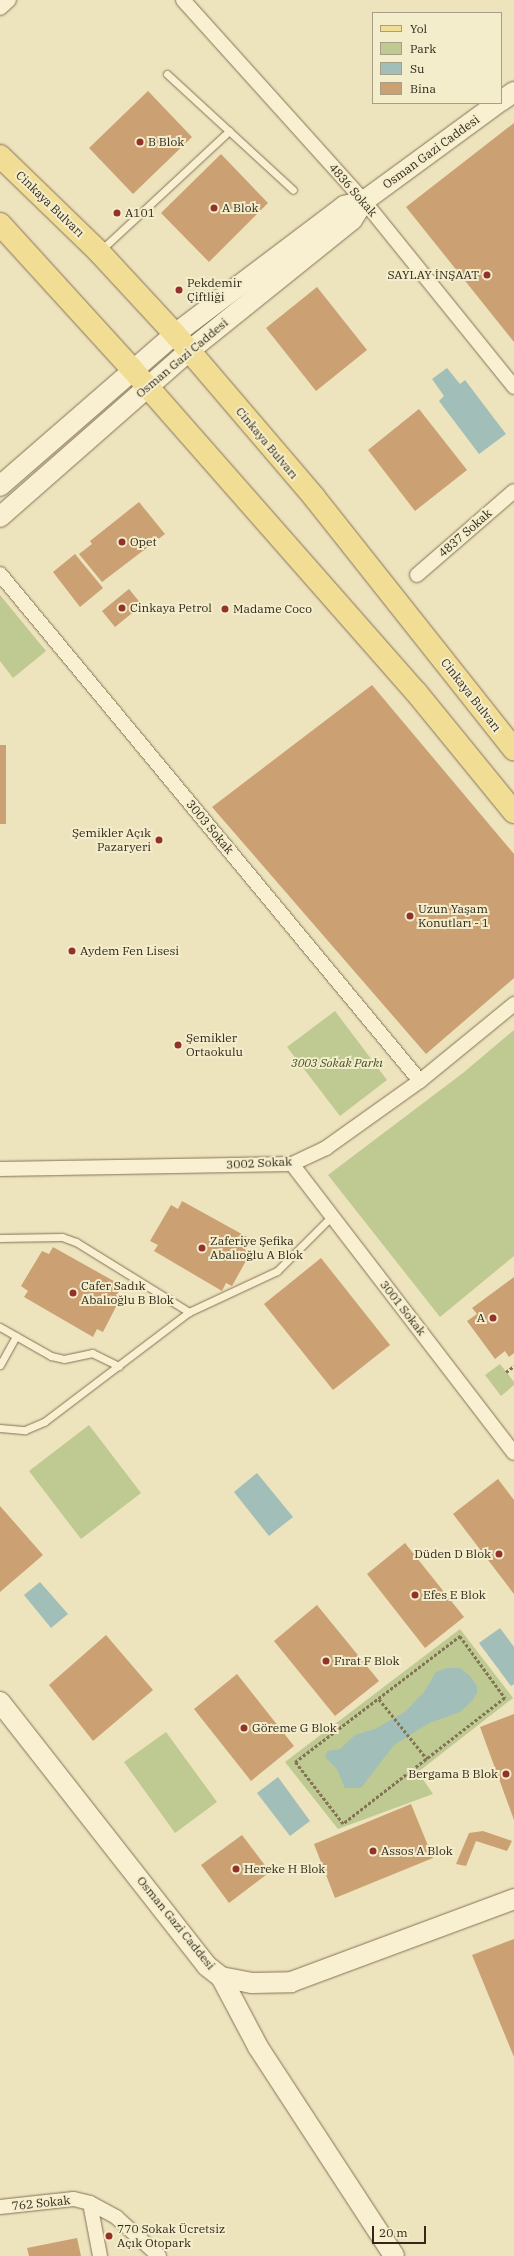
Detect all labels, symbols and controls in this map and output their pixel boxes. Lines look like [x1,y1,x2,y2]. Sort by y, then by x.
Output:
legend [372,12,502,104]
text: Yol [410,21,427,36]
text: Park [410,41,436,56]
text: Su [410,61,424,76]
text: Bina [410,81,436,96]
street label: Osman Gazi Caddesi [380,112,482,192]
place label: B Blok [148,135,184,149]
marker: B Blok [135,137,145,147]
street label: 4836 Sokak [326,160,380,220]
street label: Cinkaya Bulvarı [13,168,87,240]
place label: A Blok [222,201,258,215]
marker: A Blok [209,203,219,213]
place label: A101 [125,206,155,220]
marker: A101 [112,208,122,218]
place label: SAYLAY İNŞAAT [387,268,479,282]
marker: SAYLAY İNŞAAT [482,270,492,280]
place label: Pekdemir Çiftliği [187,276,242,304]
marker: Pekdemir Çiftliği [174,285,184,295]
street label: Osman Gazi Caddesi [133,315,231,401]
street label: Cinkaya Bulvarı [233,404,301,482]
street label: 4837 Sokak [435,506,495,560]
place label: Opet [130,535,157,549]
marker: Opet [117,537,127,547]
place label: Cinkaya Petrol [130,601,212,615]
place label: Madame Coco [233,602,312,616]
marker: Cinkaya Petrol [117,603,127,613]
marker: Madame Coco [220,604,230,614]
street label: Cinkaya Bulvarı [438,655,504,735]
street label: 3003 Sokak [183,797,237,857]
place label: Şemikler Açık Pazaryeri [72,826,151,854]
marker: Şemikler Açık Pazaryeri [154,835,164,845]
place label: Uzun Yaşam Konutları - 1 [418,902,489,930]
marker: Uzun Yaşam Konutları - 1 [405,911,415,921]
place label: Aydem Fen Lisesi [80,944,179,958]
marker: Aydem Fen Lisesi [67,946,77,956]
place label: Şemikler Ortaokulu [186,1031,243,1059]
marker: Şemikler Ortaokulu [173,1040,183,1050]
park label: 3003 Sokak Parkı [291,1056,383,1070]
street label: 3002 Sokak [226,1154,292,1172]
place label: Zaferiye Şefika Abalıoğlu A Blok [210,1234,303,1262]
marker: Zaferiye Şefika Abalıoğlu A Blok [197,1243,207,1253]
street label: 3001 Sokak [377,1278,429,1338]
place label: Cafer Sadık Abalıoğlu B Blok [81,1279,174,1307]
marker: Cafer Sadık Abalıoğlu B Blok [68,1288,78,1298]
place label: A [477,1311,485,1325]
marker: A [488,1313,498,1323]
place label: Düden D Blok [414,1547,491,1561]
marker: Düden D Blok [494,1549,504,1559]
place label: Efes E Blok [423,1588,486,1602]
marker: Efes E Blok [410,1590,420,1600]
place label: Fırat F Blok [334,1654,399,1668]
marker: Fırat F Blok [321,1656,331,1666]
place label: Göreme G Blok [252,1721,337,1735]
marker: Göreme G Blok [239,1723,249,1733]
place label: Bergama B Blok [408,1767,498,1781]
marker: Bergama B Blok [501,1769,511,1779]
place label: Assos A Blok [381,1844,453,1858]
marker: Assos A Blok [368,1846,378,1856]
place label: Hereke H Blok [244,1862,325,1876]
marker: Hereke H Blok [231,1864,241,1874]
street label: Osman Gazi Caddesi [134,1873,218,1973]
street label: 762 Sokak [11,2193,71,2213]
scale bar [374,2218,428,2244]
place label: 770 Sokak Ücretsiz Açık Otopark [117,2222,225,2250]
text: 20 m [379,2225,408,2240]
marker: 770 Sokak Ücretsiz Açık Otopark [104,2231,114,2241]

